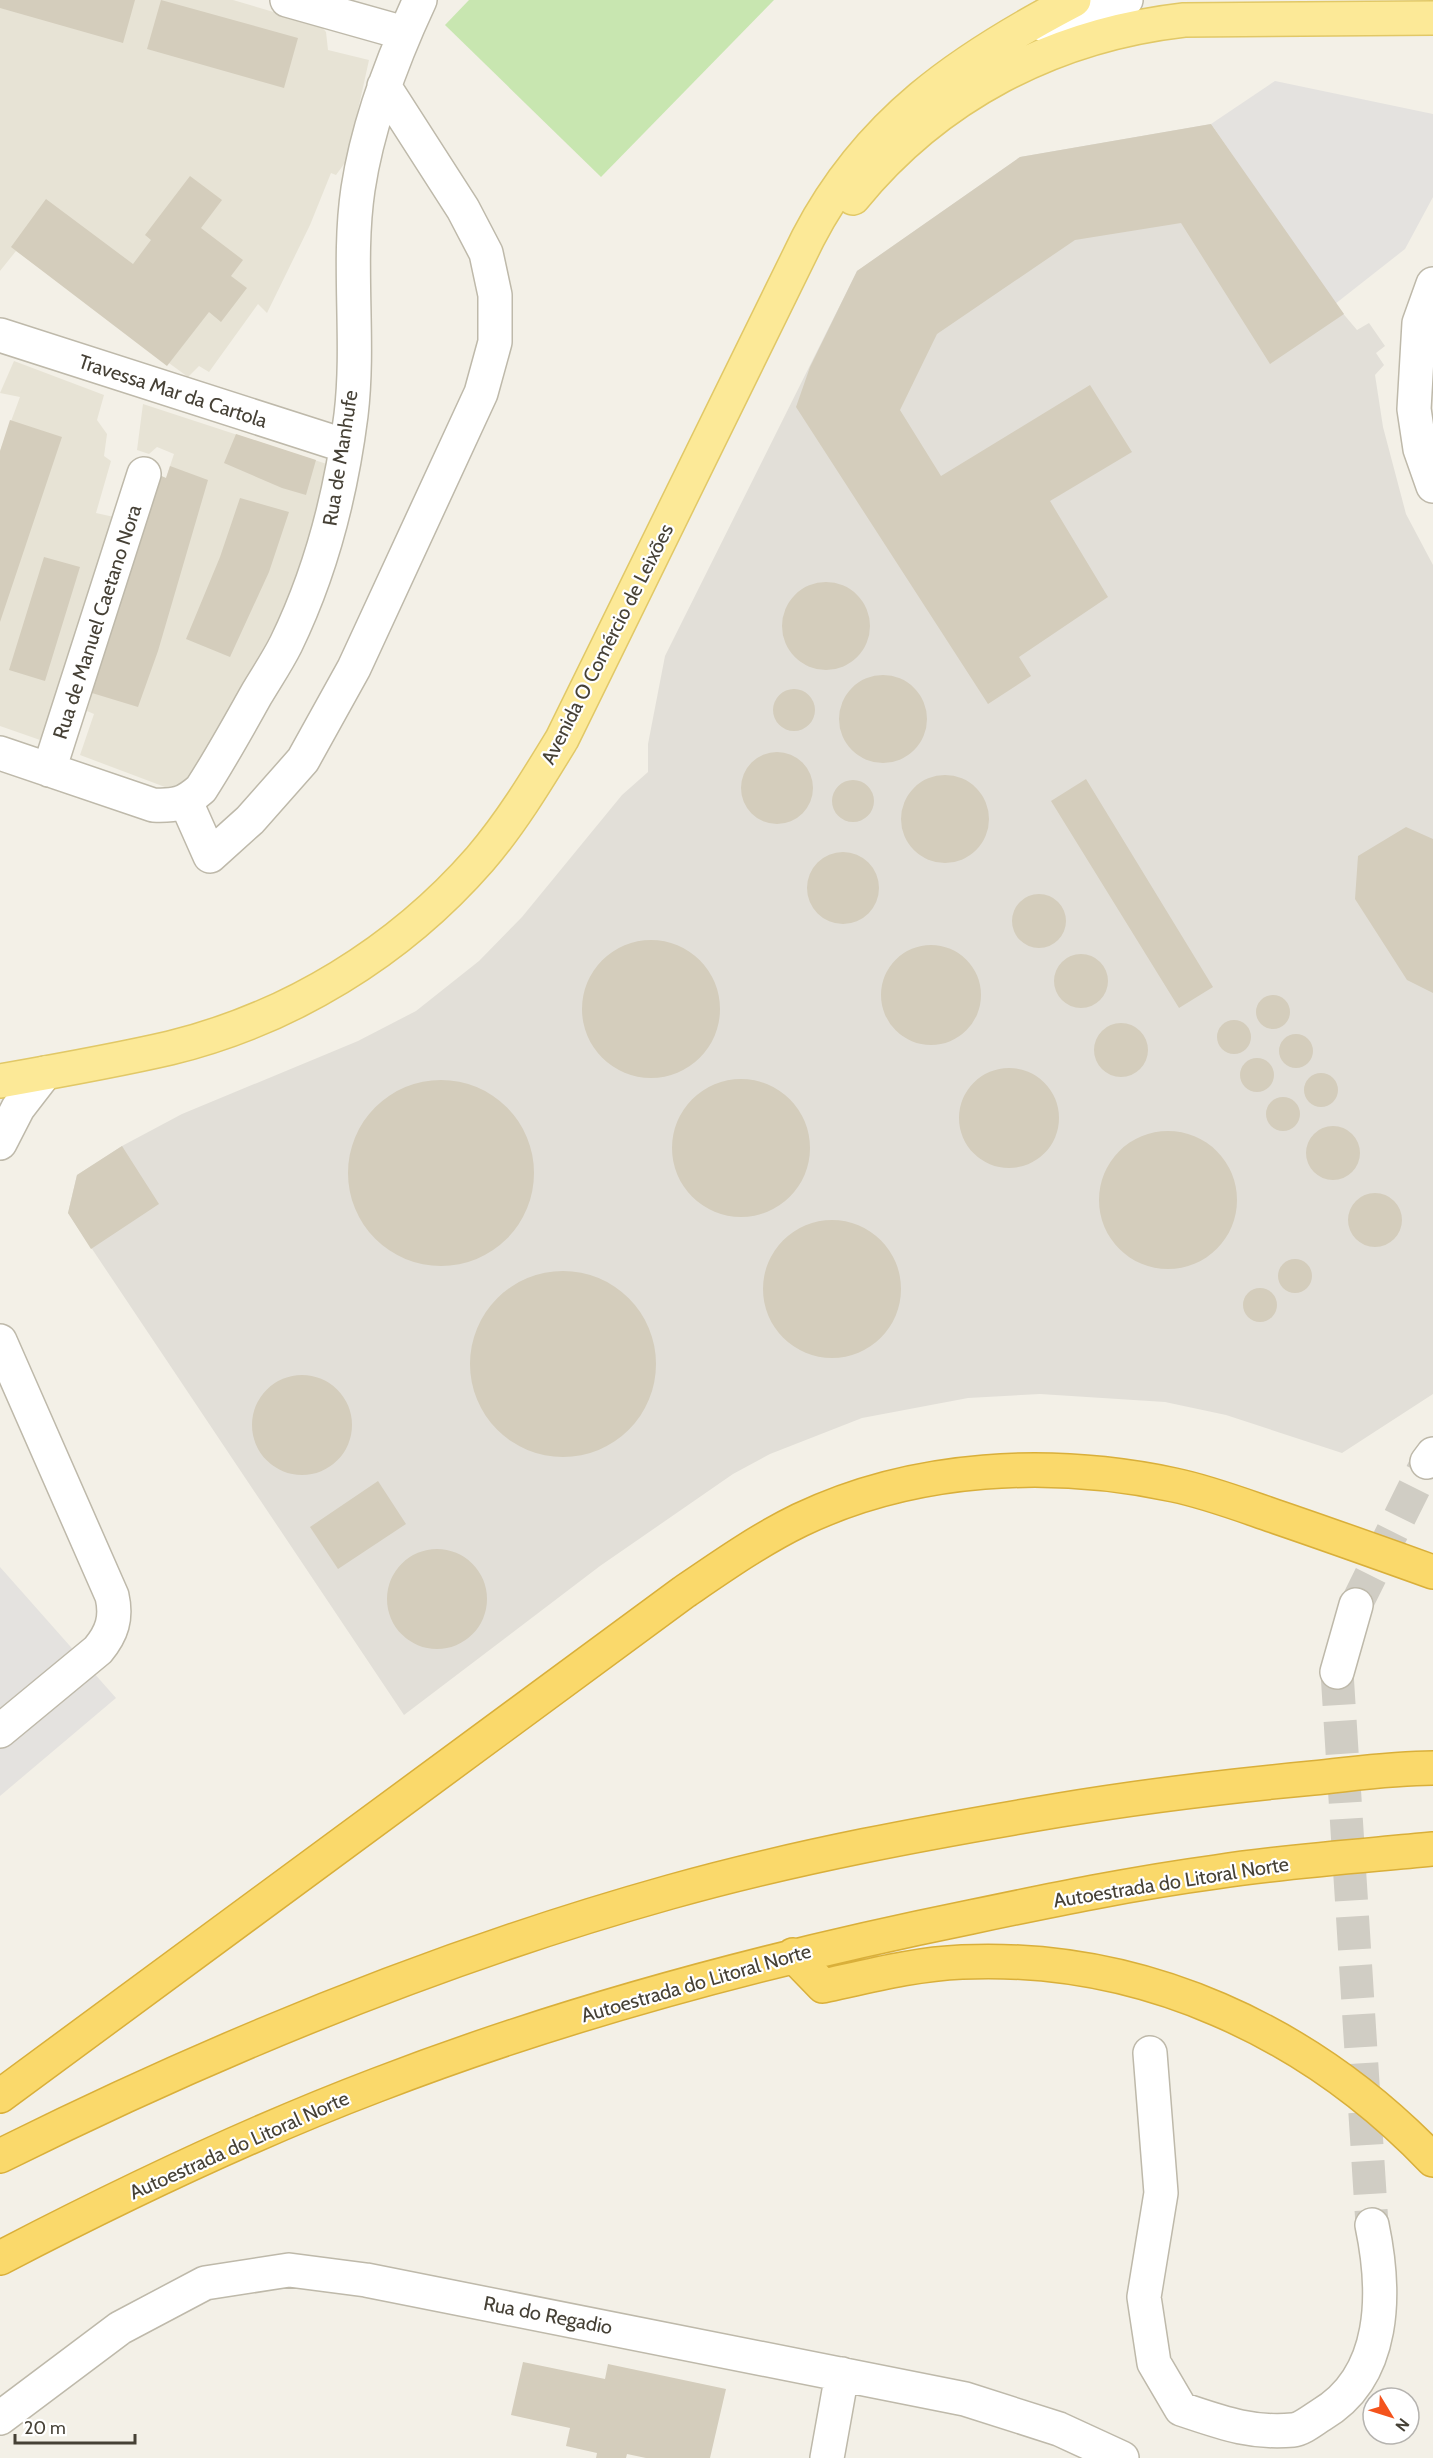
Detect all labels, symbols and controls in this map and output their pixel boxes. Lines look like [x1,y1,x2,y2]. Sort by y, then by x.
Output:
street label: Travessa Mar da Cartola [76,349,271,433]
street label: Rua de Manhufe [317,388,363,528]
street label: Rua de Manuel Caetano Nora [48,501,146,742]
street label: Avenida O Comércio de Leixões [536,520,678,768]
street label: Autoestrada do Litoral Norte [1052,1852,1290,1912]
street label: Autoestrada do Litoral Norte [578,1939,814,2027]
street label: Autoestrada do Litoral Norte [125,2086,353,2204]
street label: Rua do Regadio [481,2291,615,2339]
north arrow [1361,2386,1421,2446]
scale bar [15,2407,135,2445]
text: N [1391,2415,1413,2435]
text: 20 m [24,2417,66,2439]

